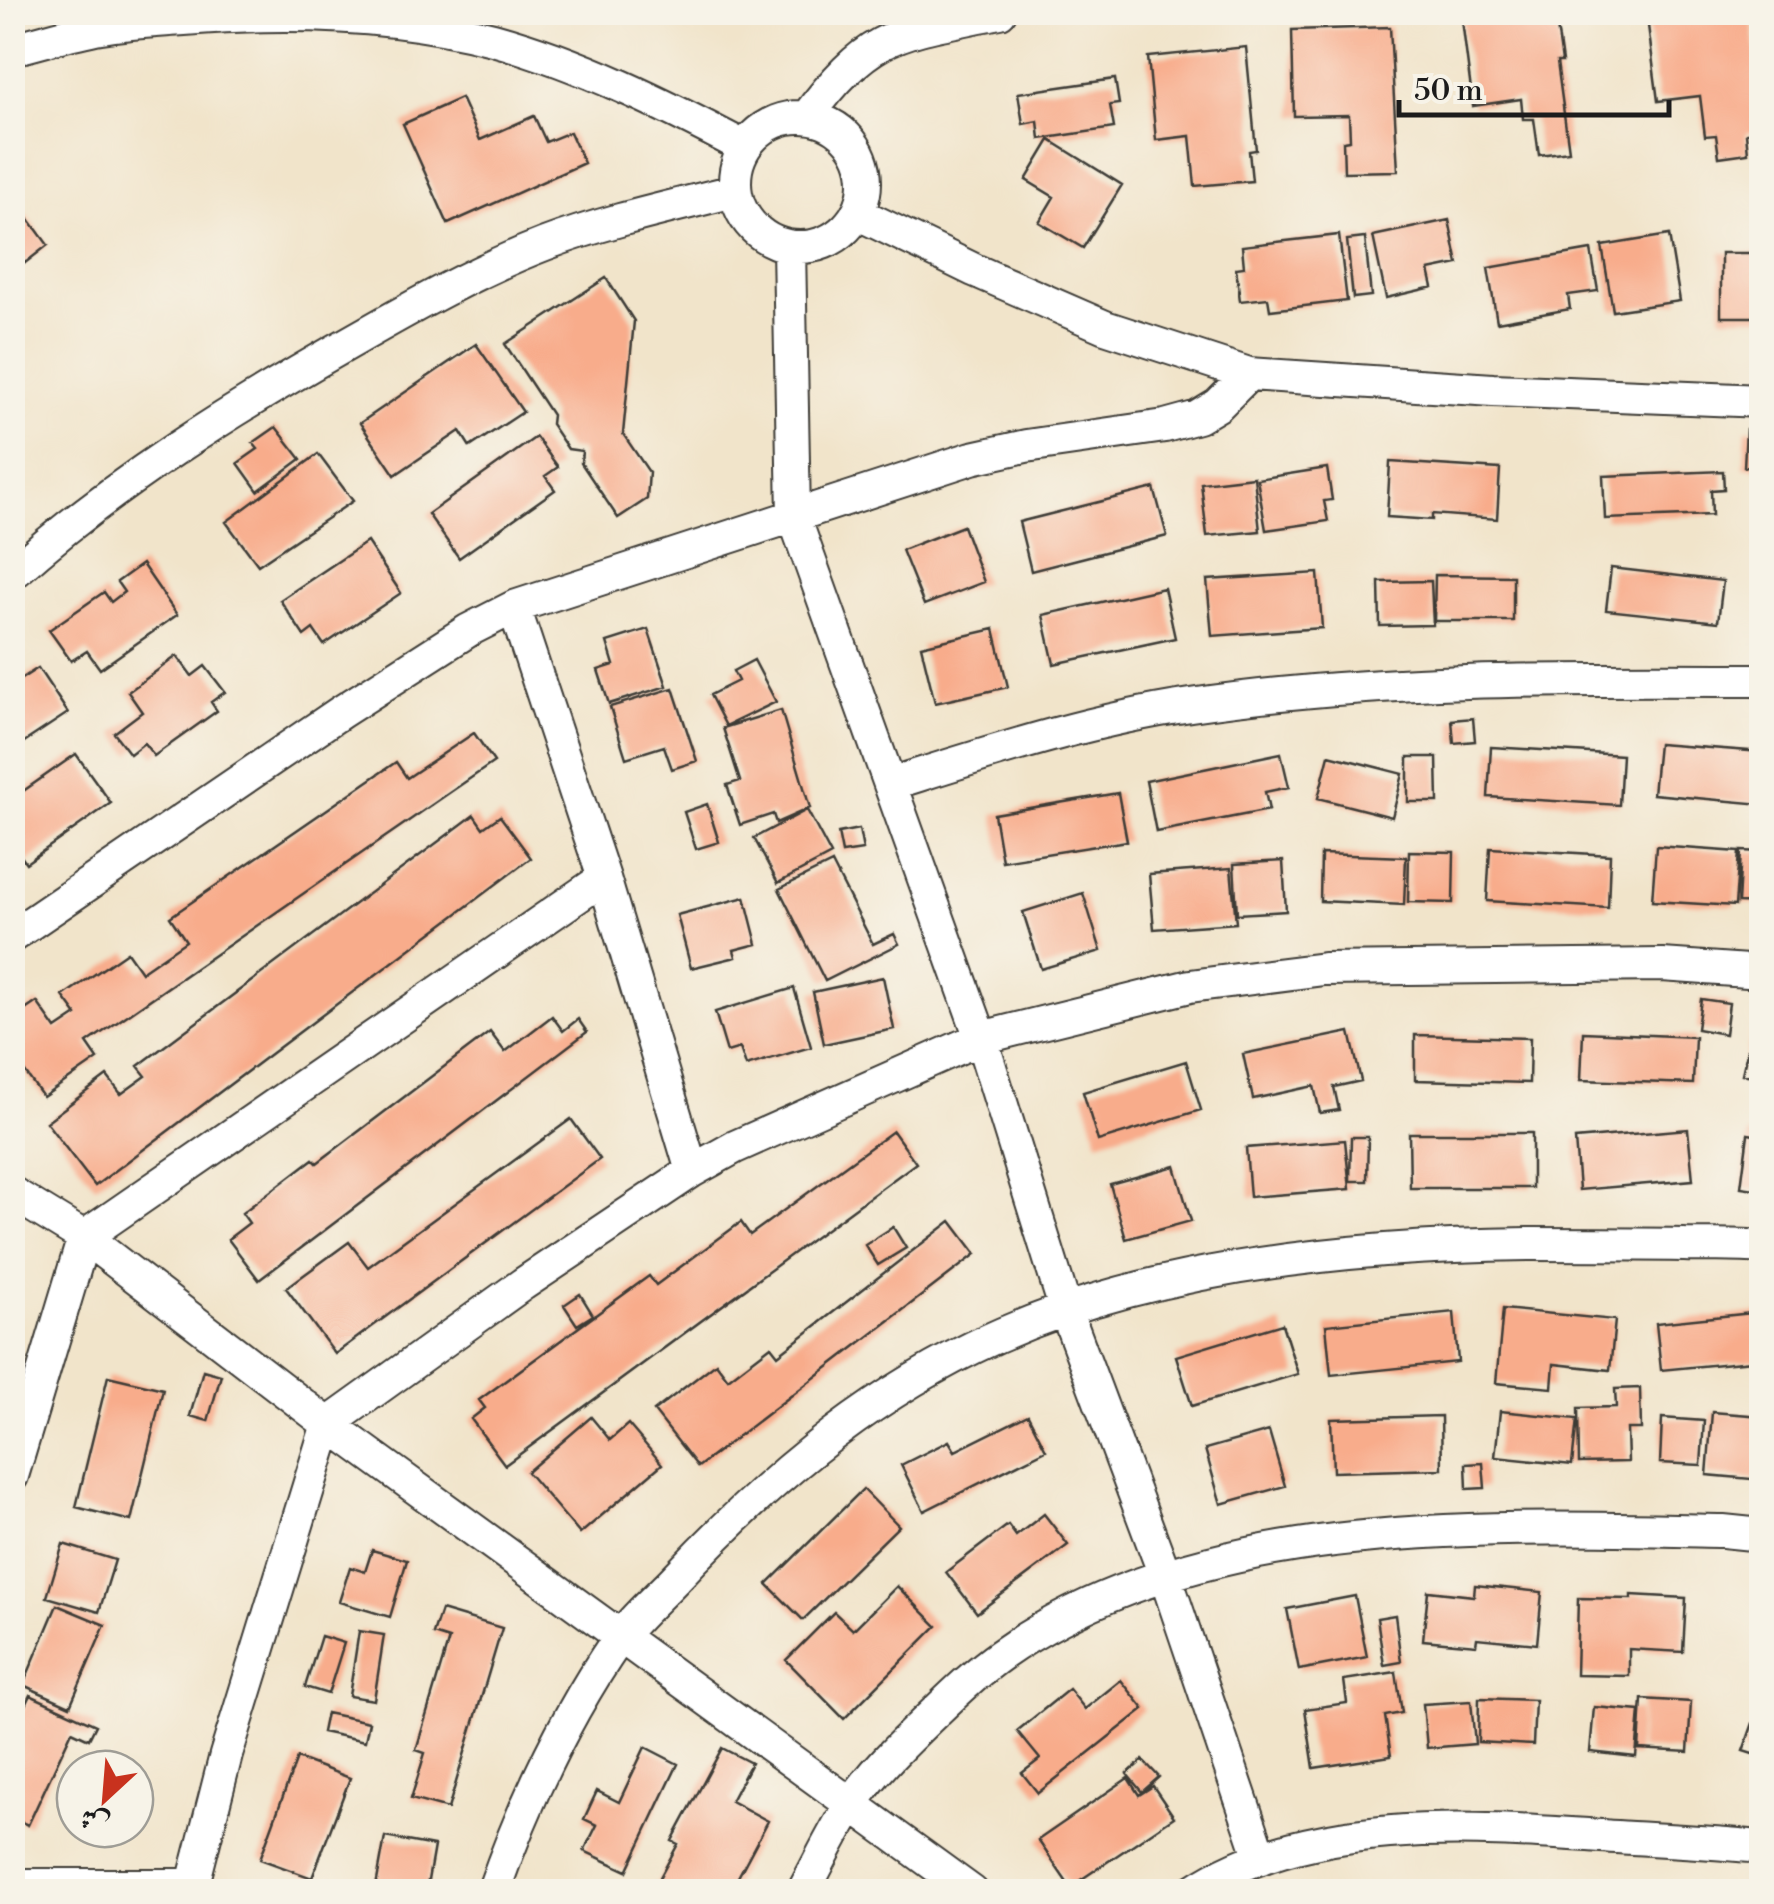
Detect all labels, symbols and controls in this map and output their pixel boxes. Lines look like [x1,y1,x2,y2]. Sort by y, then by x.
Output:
scale bar [1399,55,1669,117]
text: 50 m [1414,72,1483,110]
north arrow [55,1749,155,1849]
text: ش [75,1798,115,1842]

